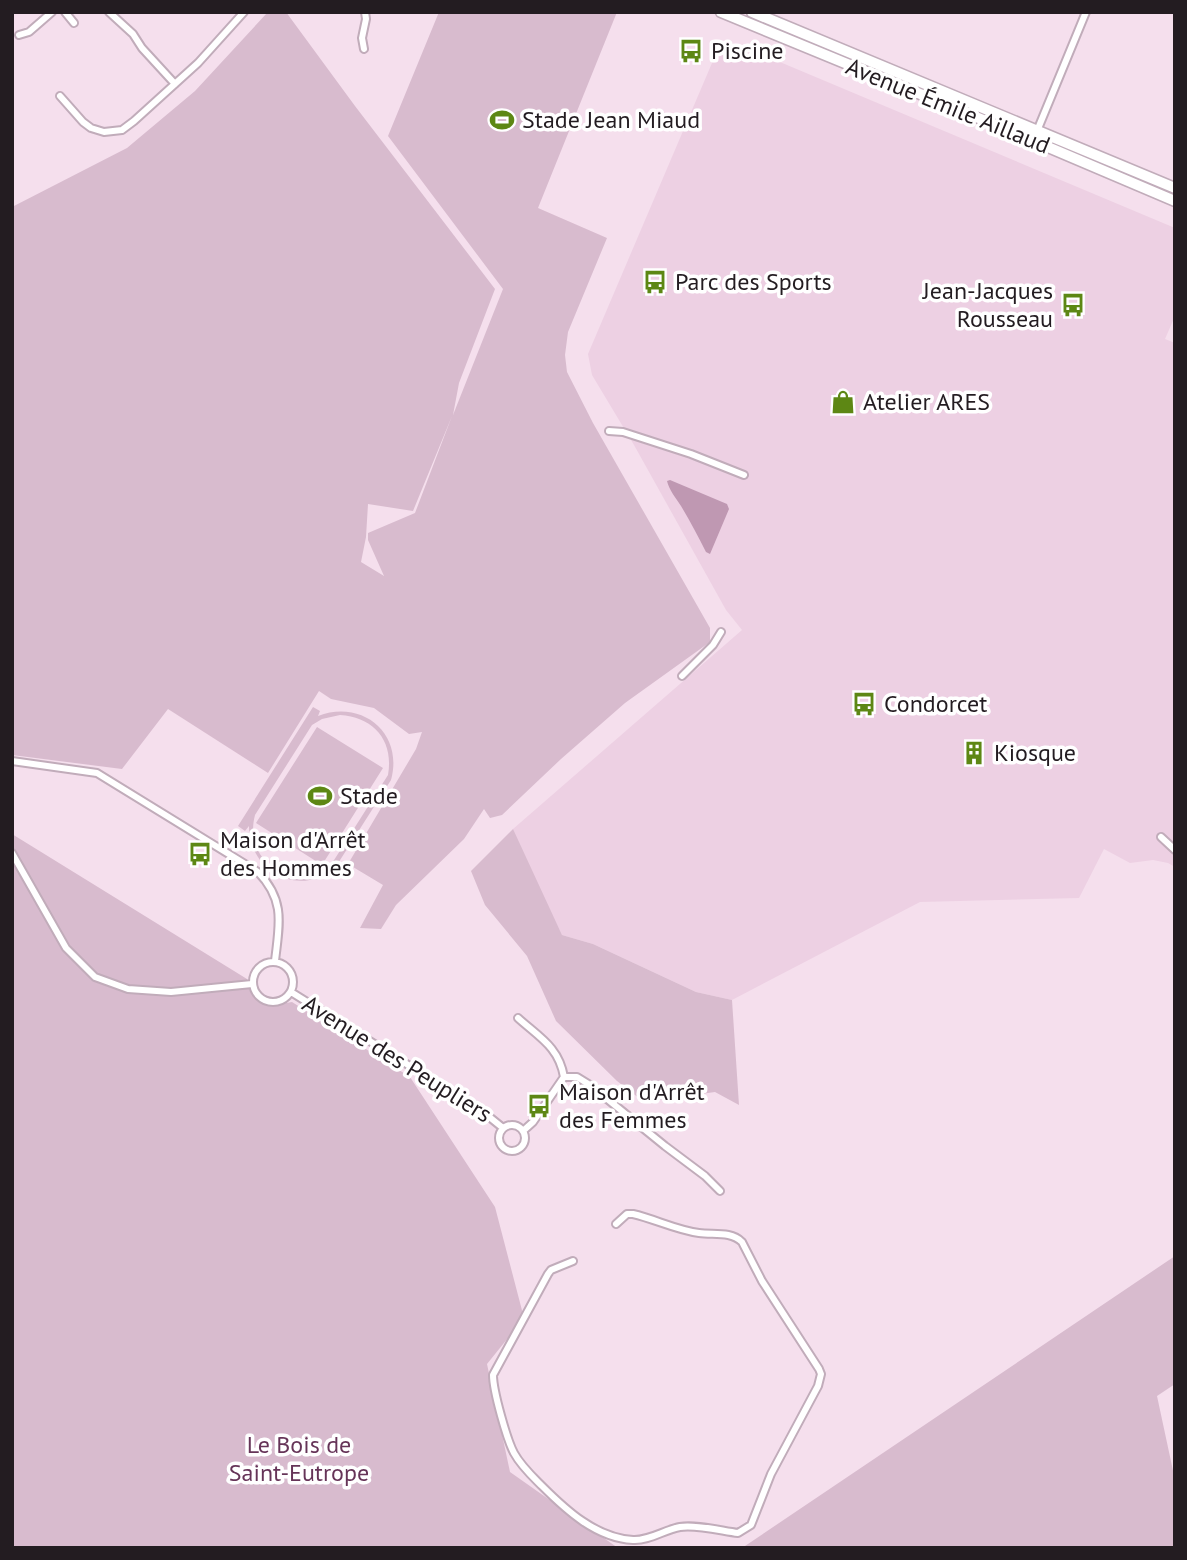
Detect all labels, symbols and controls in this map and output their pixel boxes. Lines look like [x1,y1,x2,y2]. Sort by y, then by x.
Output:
place label: Piscine [711,35,784,66]
bus stop icon: Piscine [677,37,705,65]
street label: Avenue Émile Aillaud [842,50,1055,161]
place label: Stade Jean Miaud [522,104,700,135]
sports icon: Stade Jean Miaud [488,106,516,134]
place label: Parc des Sports [675,266,832,297]
bus stop icon: Parc des Sports [641,268,669,296]
place label: Jean-Jacques Rousseau [922,275,1053,334]
bus stop icon: Jean-Jacques Rousseau [1059,291,1087,319]
place label: Atelier ARES [863,386,990,417]
shop icon: Atelier ARES [829,388,857,416]
place label: Condorcet [884,688,987,719]
bus stop icon: Condorcet [850,690,878,718]
place label: Kiosque [994,737,1076,768]
building icon: Kiosque [960,739,988,767]
place label: Stade [340,780,398,811]
sports icon: Stade [306,782,334,810]
place label: Maison d'Arrêt des Hommes [220,824,366,883]
bus stop icon: Maison d'Arrêt des Hommes [186,840,214,868]
street label: Avenue des Peupliers [297,988,498,1129]
place label: Maison d'Arrêt des Femmes [559,1076,705,1135]
bus stop icon: Maison d'Arrêt des Femmes [525,1092,553,1120]
park label: Le Bois de Saint-Eutrope [229,1429,369,1488]

